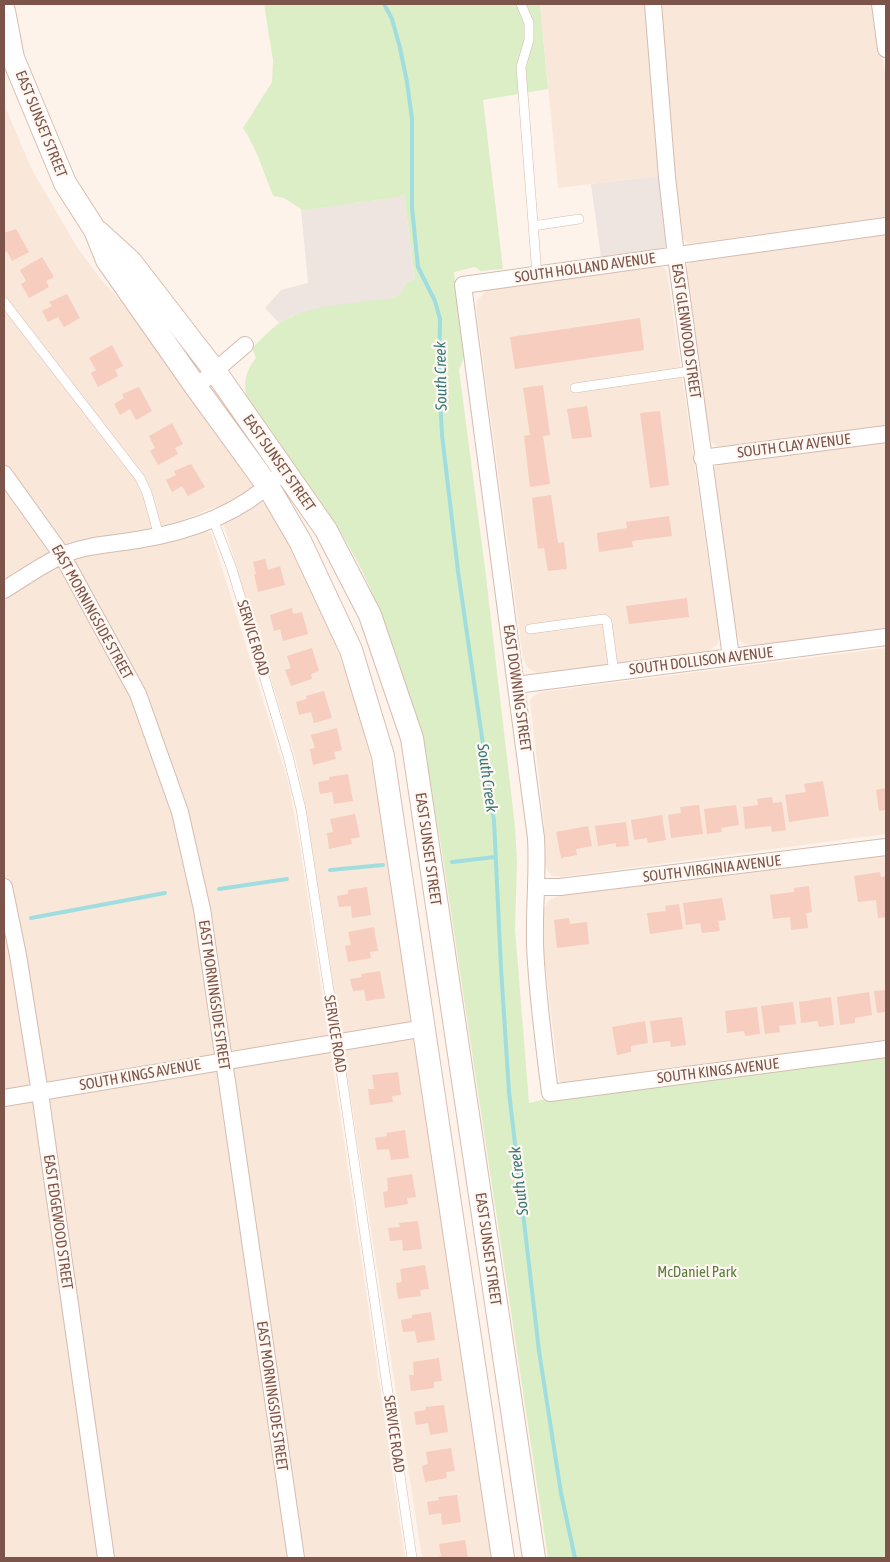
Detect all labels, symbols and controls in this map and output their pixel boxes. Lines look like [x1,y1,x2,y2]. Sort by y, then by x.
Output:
street label: EAST SUNSET STREET [11,68,71,180]
street label: SOUTH HOLLAND AVENUE [513,249,657,287]
street label: EAST GLENWOOD STREET [668,262,704,400]
water label: South Creek [431,341,451,411]
street label: EAST SUNSET STREET [239,411,319,515]
street label: SOUTH CLAY AVENUE [736,430,852,462]
street label: EAST MORNINGSIDE STREET [47,542,137,682]
street label: SERVICE ROAD [233,598,273,678]
street label: EAST DOWNING STREET [499,623,535,753]
street label: SOUTH DOLLISON AVENUE [628,643,774,679]
water label: South Creek [473,742,501,814]
street label: EAST SUNSET STREET [411,791,445,907]
street label: SOUTH VIRGINIA AVENUE [642,852,782,886]
street label: EAST MORNINGSIDE STREET [195,919,233,1071]
street label: SERVICE ROAD [320,994,350,1074]
street label: SOUTH KINGS AVENUE [656,1055,780,1087]
street label: SOUTH KINGS AVENUE [78,1056,202,1094]
water label: South Creek [505,1145,533,1217]
street label: EAST EDGEWOOD STREET [40,1153,76,1291]
street label: EAST SUNSET STREET [471,1191,505,1307]
park label: McDaniel Park [657,1263,737,1281]
street label: EAST MORNINGSIDE STREET [253,1320,291,1472]
street label: SERVICE ROAD [380,1394,408,1474]

